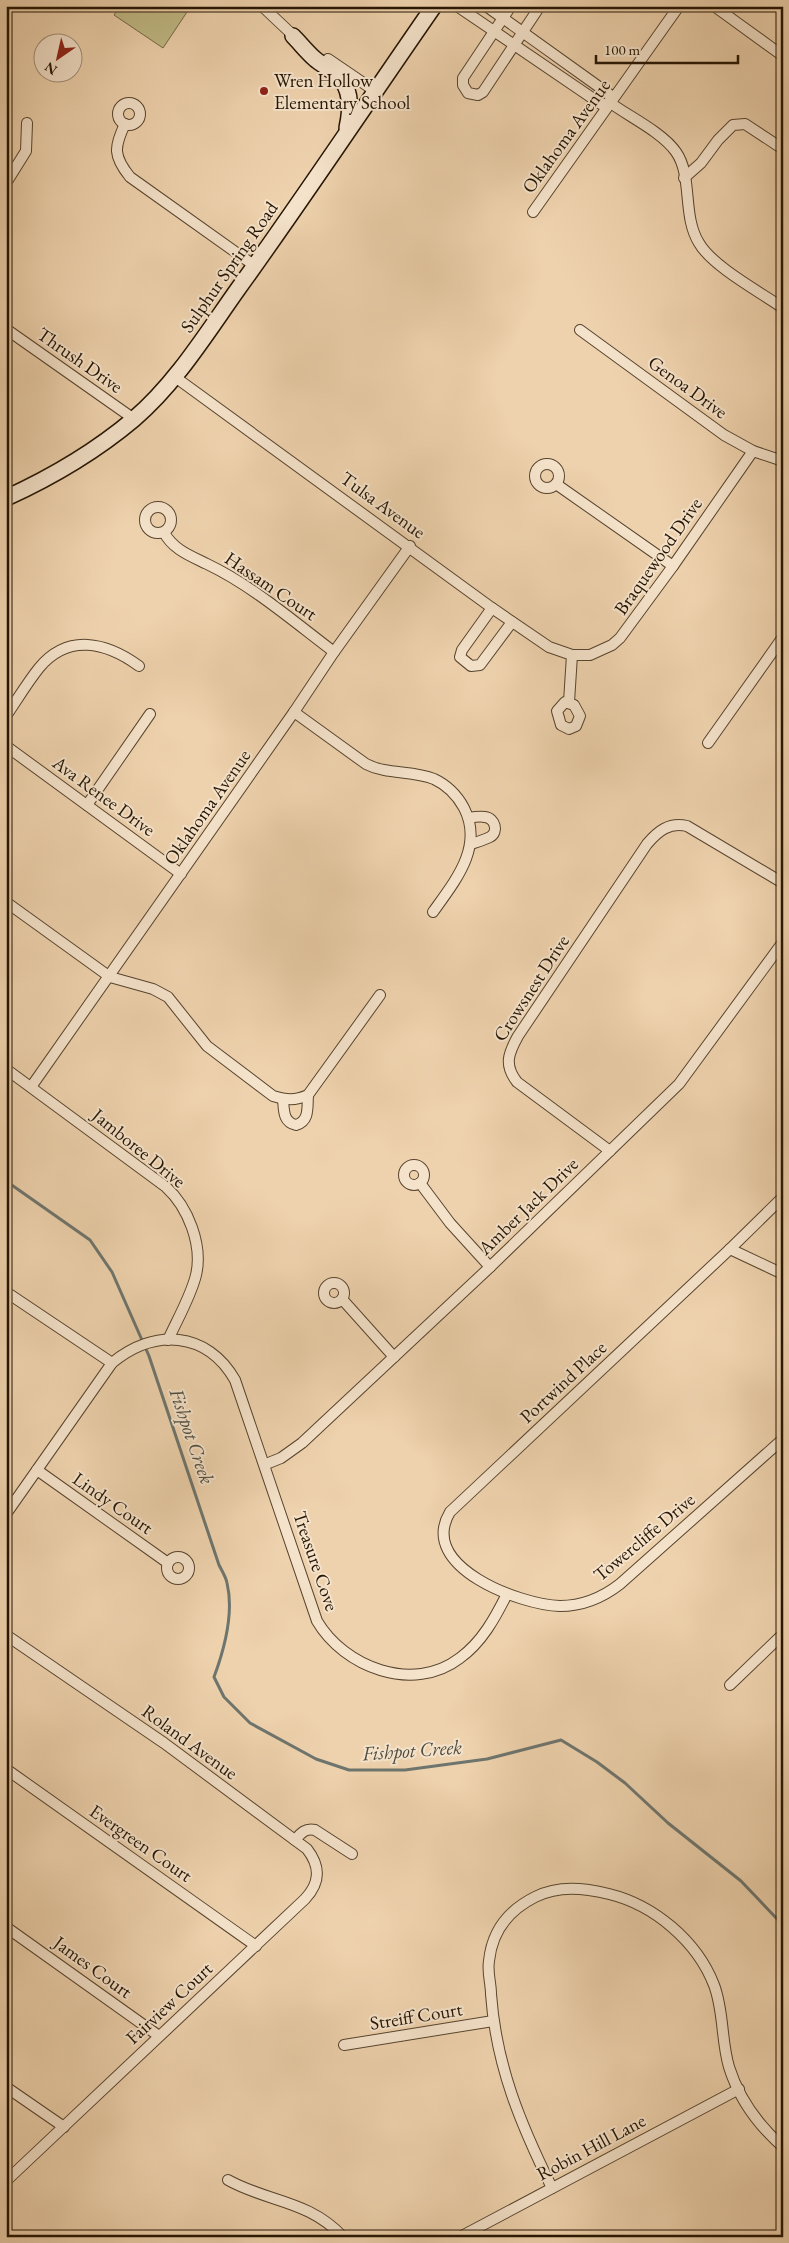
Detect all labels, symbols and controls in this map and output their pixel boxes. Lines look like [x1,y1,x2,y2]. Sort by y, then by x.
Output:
north arrow [32,32,82,82]
scale bar [596,32,739,64]
text: 100 m [604,40,641,59]
text: N [40,58,60,79]
place label: Wren Hollow Elementary School [274,68,411,115]
street label: Oklahoma Avenue [516,74,616,198]
marker: Wren Hollow Elementary School [258,85,270,97]
street label: Sulphur Spring Road [174,196,284,337]
street label: Thrush Drive [32,321,128,399]
street label: Genoa Drive [643,350,733,424]
street label: Tulsa Avenue [335,466,431,544]
street label: Braquewood Drive [608,492,708,620]
street label: Hassam Court [220,546,322,626]
street label: Oklahoma Avenue [158,744,256,870]
street label: Ava Renee Drive [47,750,160,842]
street label: Crowsnest Drive [487,930,575,1046]
street label: Jamboree Drive [86,1101,191,1193]
street label: Amber Jack Drive [472,1152,584,1261]
street label: Portwind Place [514,1335,612,1429]
water label: Fishpot Creek [163,1384,221,1487]
street label: Lindy Court [68,1466,158,1540]
street label: Towercliffe Drive [588,1487,700,1587]
street label: Treasure Cove [287,1508,345,1614]
street label: Roland Avenue [137,1699,243,1785]
water label: Fishpot Creek [360,1734,463,1767]
street label: Evergreen Court [85,1798,197,1888]
street label: James Court [47,1929,137,2004]
street label: Fairview Court [120,1956,218,2050]
street label: Streiff Court [368,1996,464,2036]
street label: Robin Hill Lane [532,2108,650,2186]

